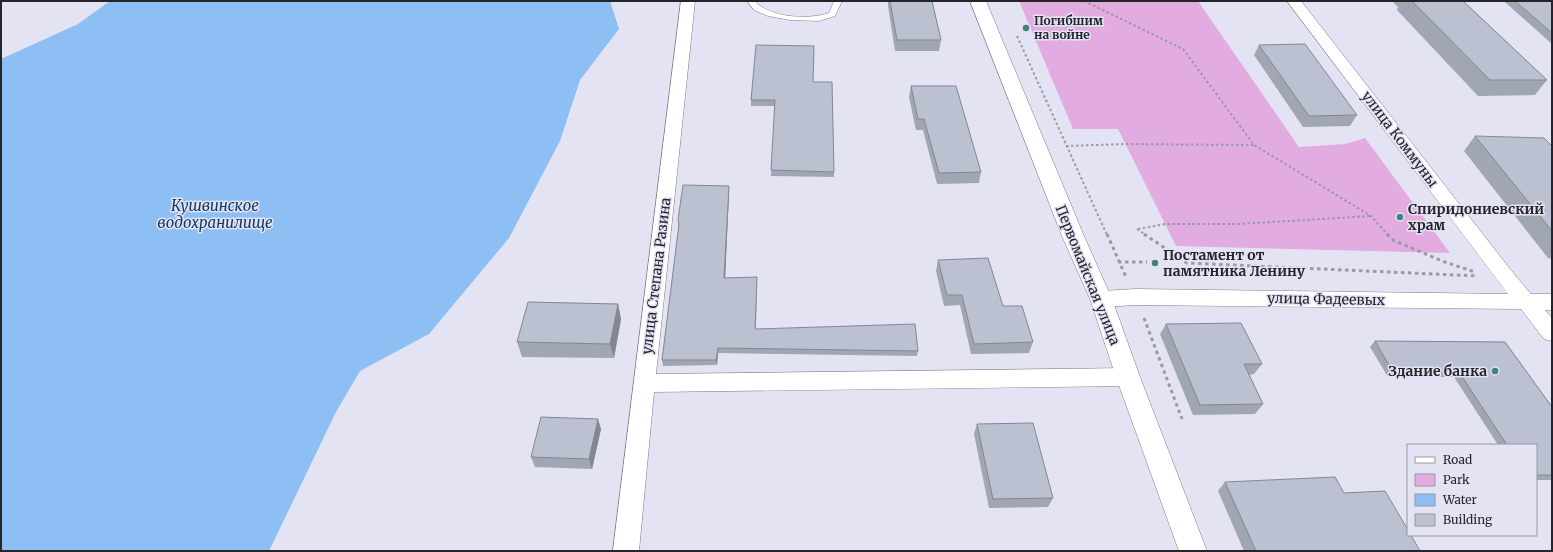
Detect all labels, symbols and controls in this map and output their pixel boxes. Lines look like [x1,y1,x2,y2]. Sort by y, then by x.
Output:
place label: Погибшим на войне [1034,13,1103,42]
marker: Погибшим на войне [1021,23,1031,33]
street label: улица Коммуны [1358,87,1442,191]
water label: Кушвинское водохранилище [157,196,273,232]
street label: улица Степана Разина [637,196,675,355]
place label: Спиридониевский храм [1408,200,1544,234]
street label: Первомайская улица [1052,202,1125,348]
marker: Спиридониевский храм [1395,212,1405,222]
place label: Постамент от памятника Ленину [1163,246,1306,280]
marker: Постамент от памятника Ленину [1150,258,1160,268]
street label: улица Фадеевых [1267,289,1386,309]
place label: Здание банка [1388,362,1487,380]
marker: Здание банка [1490,366,1500,376]
legend [1407,444,1537,536]
text: Road [1443,452,1472,467]
text: Park [1443,472,1470,487]
text: Water [1442,492,1478,507]
text: Building [1443,512,1493,527]

